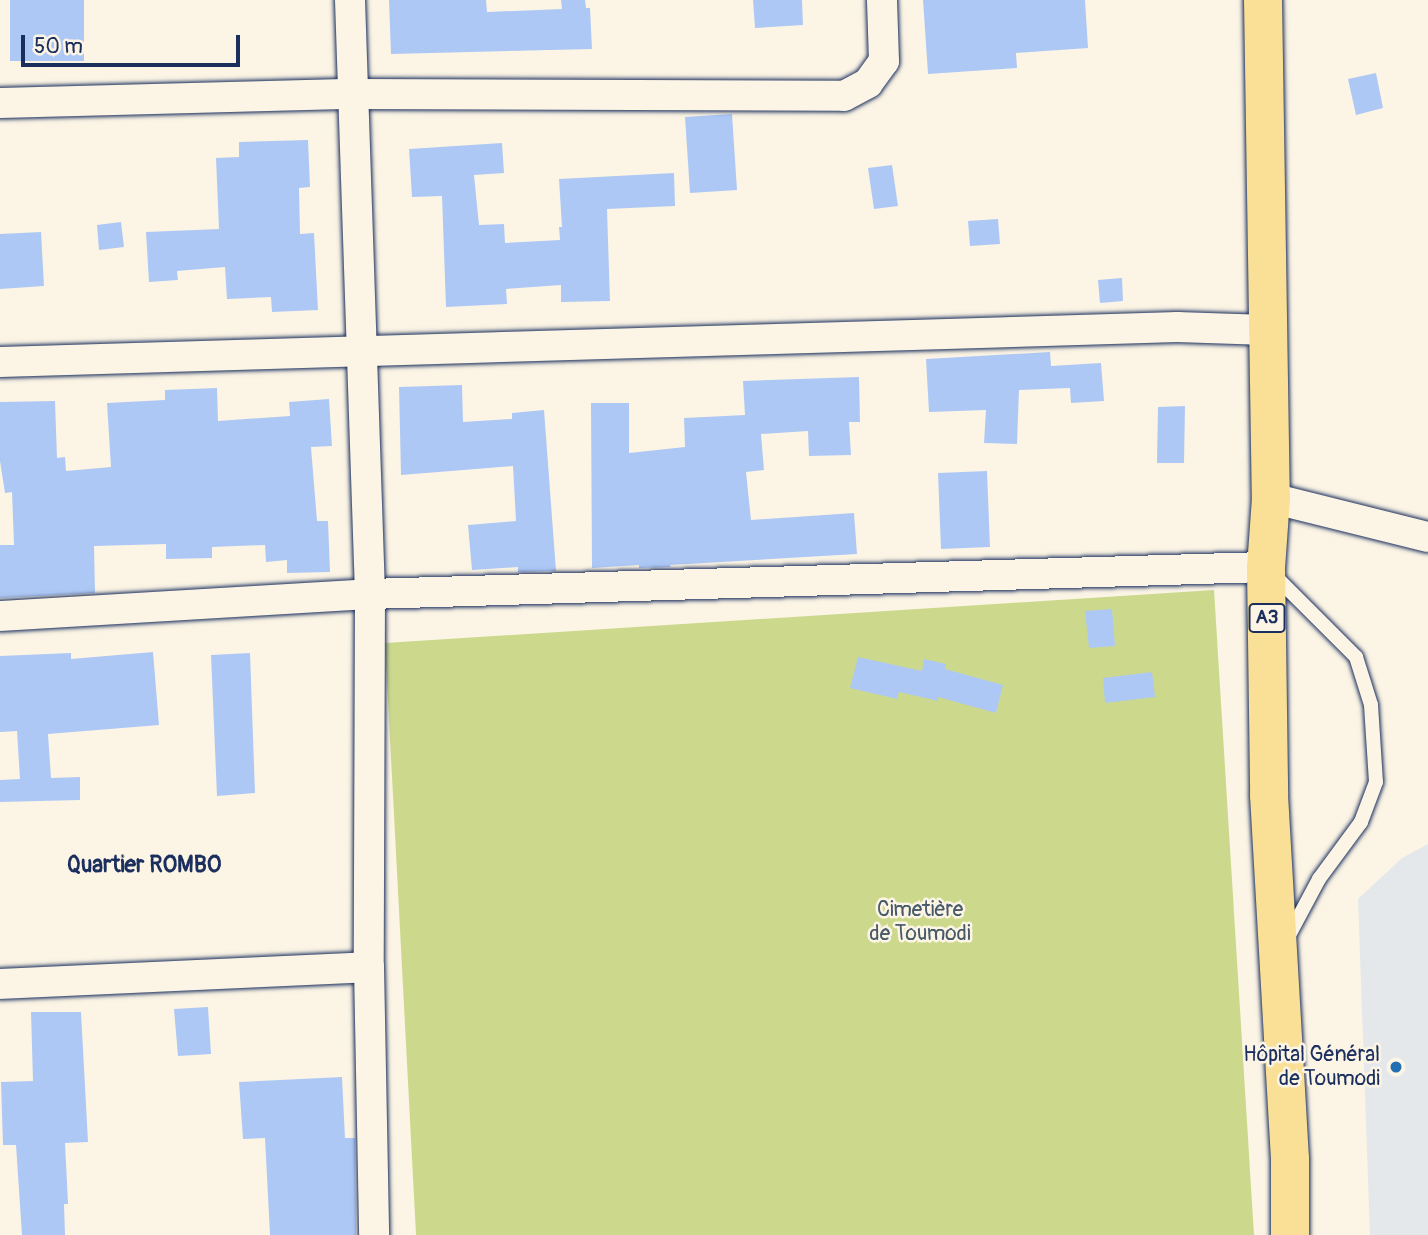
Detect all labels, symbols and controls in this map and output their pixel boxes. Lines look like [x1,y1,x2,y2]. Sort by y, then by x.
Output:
scale bar [24,21,243,65]
text: 50 m [34,33,83,60]
road number: A3 [1248,603,1286,634]
district label: Quartier ROMBO [67,851,221,879]
park label: Cimetière de Toumodi [869,897,971,947]
place label: Hôpital Général de Toumodi [1243,1042,1380,1092]
marker: Hôpital Général de Toumodi [1386,1057,1406,1077]

